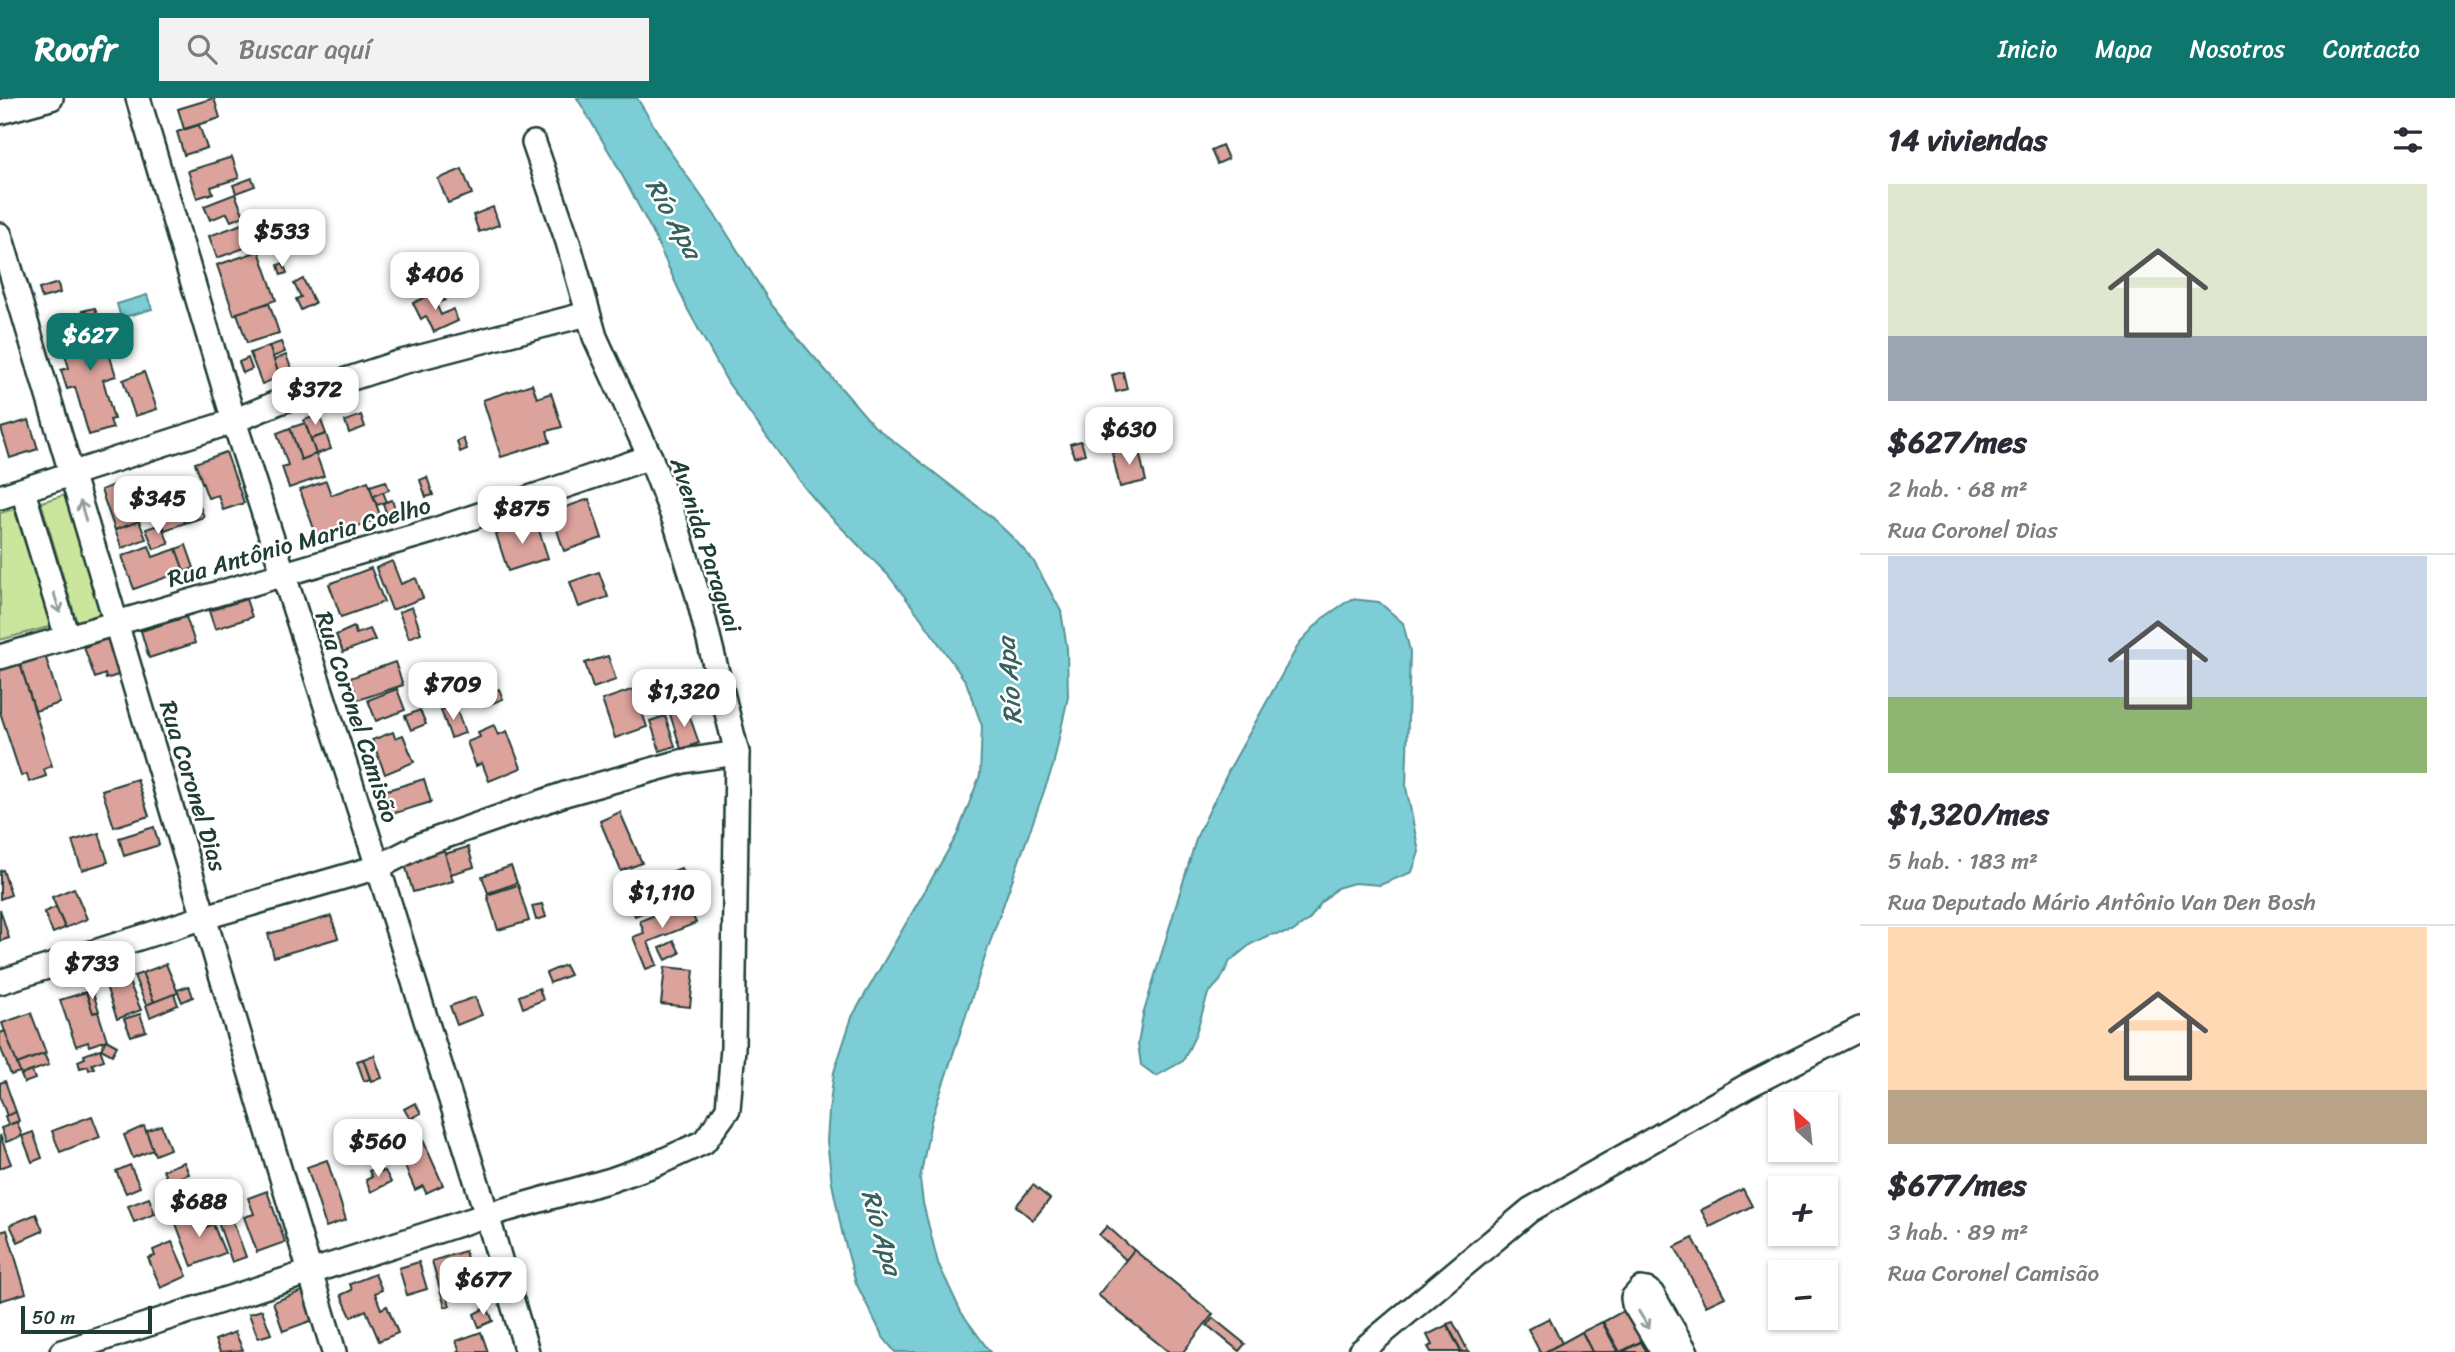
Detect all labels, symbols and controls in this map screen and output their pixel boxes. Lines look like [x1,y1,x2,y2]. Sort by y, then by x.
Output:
search box [159,18,649,81]
text: Roofr [35,20,117,78]
text: Buscar aquí [239,26,371,72]
text: Inicio [1998,28,2057,70]
text: Mapa [2095,28,2152,70]
text: Nosotros [2190,28,2285,70]
text: Contacto [2323,28,2420,70]
icon: search [183,30,221,68]
text: 14 viviendas [1888,113,2047,167]
icon: filters [2389,121,2427,159]
water label: Río Apa [633,169,717,270]
pin: $533 [241,209,323,269]
text: $533 [255,211,309,252]
icon: home [2095,230,2221,356]
pin: $406 [394,252,476,312]
text: $406 [406,254,464,295]
pin: $627 [49,314,131,373]
text: $627 [63,315,117,356]
pin: $372 [274,368,356,427]
text: $372 [288,369,342,410]
pin: $630 [1088,408,1170,467]
text: $630 [1101,409,1157,450]
text: $627/mes [1888,415,2027,469]
street label: Avenida Paraguai [658,451,755,639]
text: 2 hab. · 68 m² [1888,469,2028,510]
pin: $345 [117,476,199,536]
text: $345 [130,478,186,519]
street label: Rua Antônio Maria Coelho [162,484,436,600]
pin: $875 [481,486,563,546]
text: $875 [494,488,550,529]
one-way arrow [76,501,89,523]
text: Rua Coronel Dias [1888,510,2058,551]
one-way arrow [51,592,64,614]
icon: home [2095,602,2221,728]
street label: Rua Coronel Camisão [303,606,411,828]
water label: Río Apa [982,633,1036,726]
pin: $709 [412,662,494,722]
text: $709 [424,664,482,705]
pin: $1,320 [627,670,741,729]
text: $1,320 [648,671,720,712]
street label: Rua Coronel Dias [147,695,239,878]
text: $1,320/mes [1888,787,2049,841]
text: 5 hab. · 183 m² [1888,841,2038,882]
pin: $1,110 [605,870,719,930]
text: $1,110 [629,872,695,913]
text: Rua Deputado Mário Antônio Van Den Bosh [1888,882,2316,923]
pin: $733 [51,942,133,1001]
text: $733 [65,943,119,984]
icon: home [2095,973,2221,1099]
north arrow [1768,1092,1838,1162]
map controls [1768,1092,1838,1330]
pin: $560 [337,1119,419,1179]
text: $560 [349,1121,407,1162]
text: $677/mes [1888,1158,2027,1212]
button: + [1768,1176,1838,1246]
pin: $688 [158,1180,240,1239]
text: $688 [171,1181,227,1222]
water label: Río Apa [848,1184,917,1283]
text: 3 hab. · 89 m² [1888,1212,2028,1253]
text: Rua Coronel Camisão [1888,1253,2099,1294]
pin: $677 [442,1258,524,1317]
text: $677 [456,1259,510,1300]
button: − [1768,1260,1838,1330]
text: 50 m [32,1301,75,1334]
scale bar [21,1303,152,1335]
one-way arrow [1637,1309,1651,1329]

